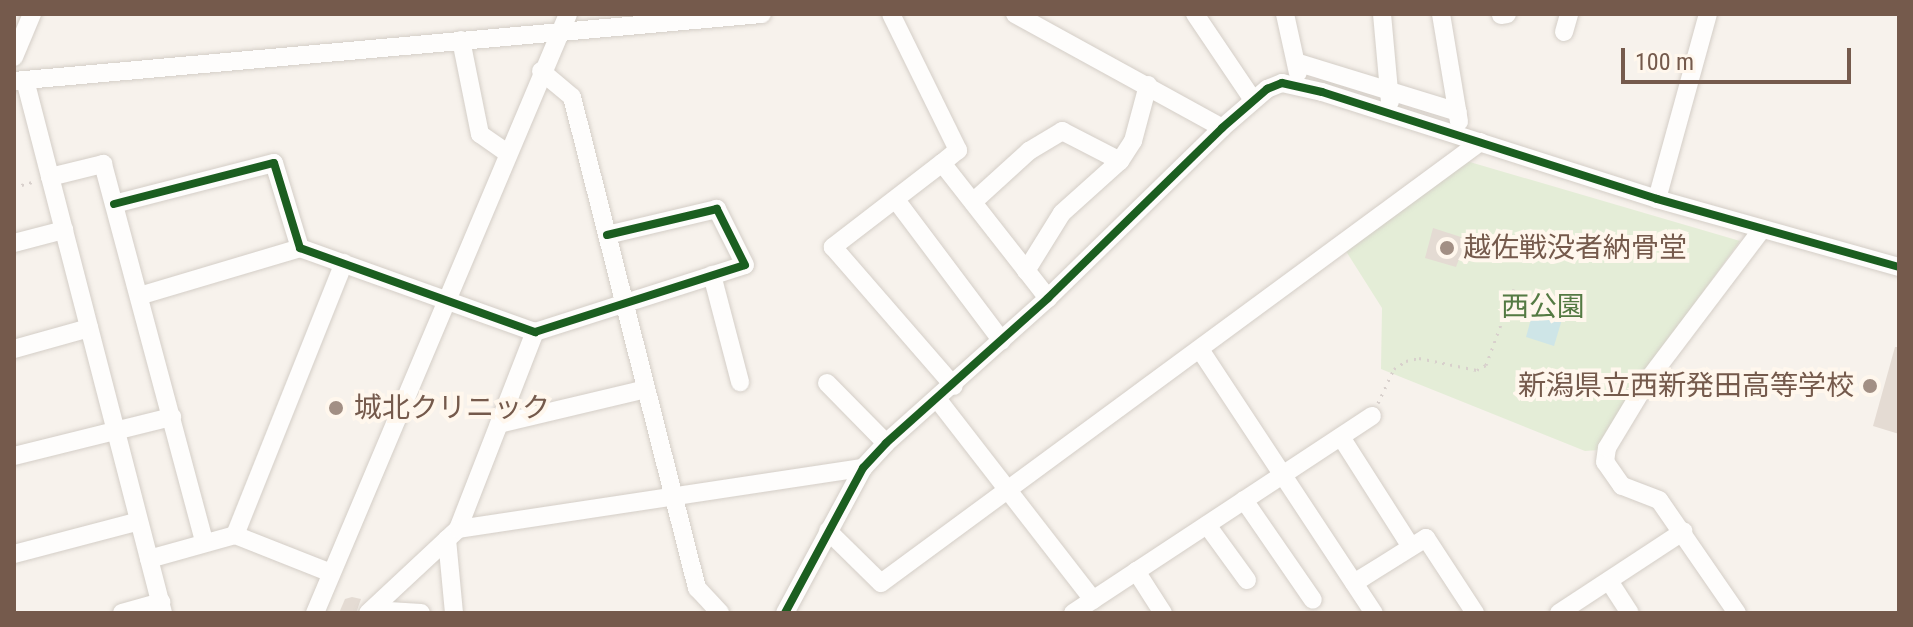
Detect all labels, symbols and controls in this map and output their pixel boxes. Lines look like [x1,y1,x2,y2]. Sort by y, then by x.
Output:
scale bar [1625,32,1855,82]
text: 100 m [1635,48,1694,76]
place label: 越佐戦没者納骨堂 [1463,231,1687,265]
marker: 越佐戦没者納骨堂 [1438,239,1456,257]
park label: 西公園 [1501,290,1585,324]
place label: 新潟県立西新発田高等学校 [1518,369,1854,403]
marker: 新潟県立西新発田高等学校 [1861,377,1879,395]
place label: 城北クリニック [354,391,550,425]
marker: 城北クリニック [325,397,347,419]

